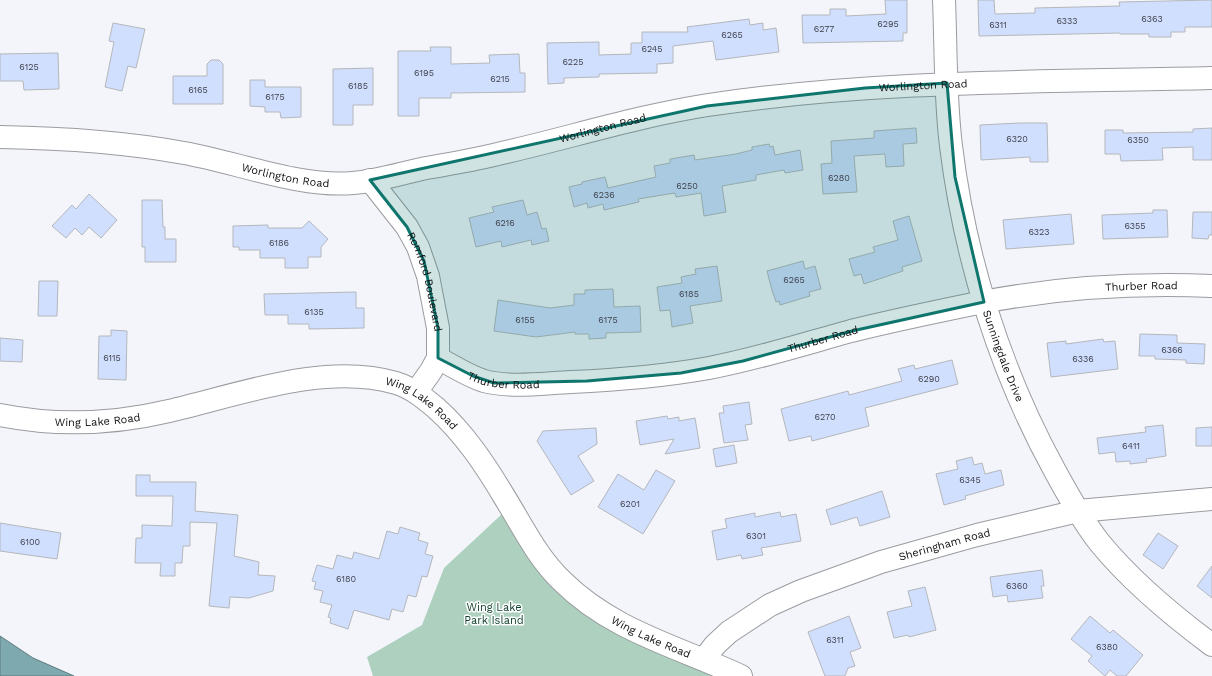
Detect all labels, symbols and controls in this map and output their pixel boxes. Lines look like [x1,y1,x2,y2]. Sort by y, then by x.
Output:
house number: 6363 [1141,14,1163,24]
house number: 6333 [1056,16,1078,26]
house number: 6295 [877,19,899,29]
house number: 6311 [989,20,1007,30]
house number: 6277 [814,24,834,34]
house number: 6265 [721,30,743,40]
house number: 6245 [641,44,663,54]
house number: 6225 [562,57,584,67]
house number: 6125 [19,62,39,72]
house number: 6195 [414,68,434,78]
house number: 6215 [490,74,510,84]
street label: Worlington Road [878,77,968,95]
house number: 6185 [348,81,368,91]
house number: 6165 [188,85,208,95]
house number: 6175 [265,92,285,102]
street label: Worlington Road [558,111,647,146]
house number: 6320 [1006,134,1028,144]
house number: 6350 [1127,135,1149,145]
street label: Worlington Road [240,161,330,190]
house number: 6280 [828,173,850,183]
house number: 6250 [676,181,698,191]
house number: 6236 [593,190,615,200]
house number: 6216 [495,218,515,228]
house number: 6355 [1124,221,1146,231]
house number: 6323 [1028,227,1050,237]
street label: Romford Boulevard [404,230,445,333]
house number: 6186 [269,238,289,248]
house number: 6265 [783,275,805,285]
street label: Thurber Road [1105,279,1178,294]
house number: 6185 [679,289,699,299]
house number: 6135 [304,307,324,317]
street label: Sunningdale Drive [980,308,1026,404]
house number: 6155 [515,315,535,325]
house number: 6175 [598,315,618,325]
street label: Thurber Road [786,324,859,356]
house number: 6366 [1161,345,1183,355]
house number: 6115 [103,353,121,363]
house number: 6336 [1072,354,1094,364]
street label: Thurber Road [465,369,540,392]
street label: Wing Lake Road [384,374,460,432]
house number: 6290 [918,374,940,384]
street label: Wing Lake Road [54,411,141,429]
house number: 6270 [814,412,836,422]
house number: 6411 [1122,441,1140,451]
house number: 6345 [959,475,981,485]
house number: 6201 [620,499,640,509]
street label: Sheringham Road [897,526,992,564]
house number: 6301 [746,531,766,541]
house number: 6100 [20,537,40,547]
house number: 6180 [336,574,356,584]
house number: 6360 [1006,581,1028,591]
park label: Wing Lake Park Island [464,601,524,627]
street label: Wing Lake Road [609,614,692,661]
house number: 6311 [826,635,844,645]
house number: 6380 [1096,642,1118,652]

